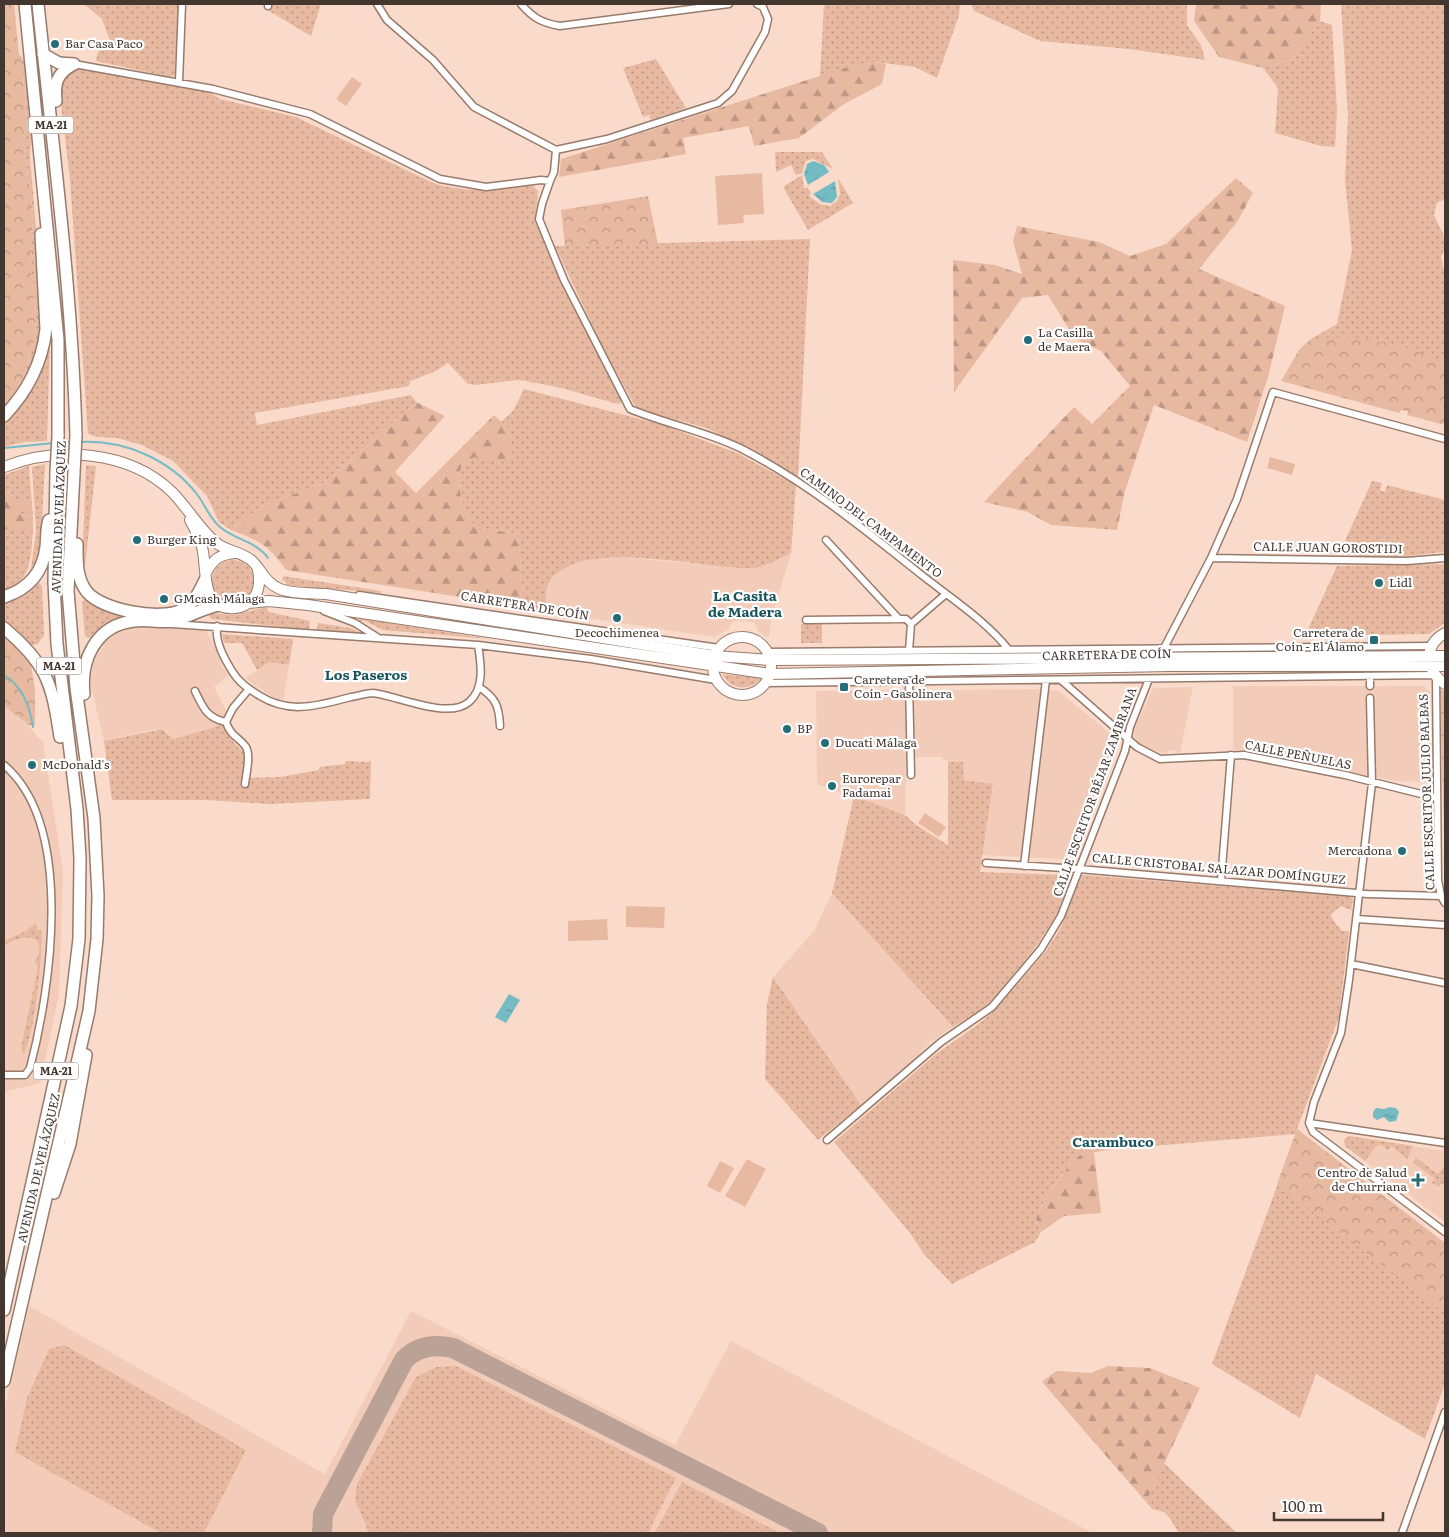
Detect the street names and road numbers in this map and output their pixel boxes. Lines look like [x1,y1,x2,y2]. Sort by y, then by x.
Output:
road number: MA-21 [28,116,74,134]
street label: AVENIDA DE VELÁZQUEZ [46,440,70,594]
street label: CAMINO DEL CAMPAMENTO [797,463,947,582]
street label: CALLE JUAN GOROSTIDI [1253,537,1403,557]
street label: CARRETERA DE COÍN [460,586,591,624]
street label: CARRETERA DE COÍN [1042,644,1172,664]
road number: MA-21 [36,658,82,674]
street label: CALLE ESCRITOR BÉJAR ZAMBRANA [1048,684,1141,899]
street label: CALLE ESCRITOR JULIO BALBAS [1414,694,1438,891]
street label: CALLE PEÑUELAS [1243,735,1353,773]
street label: CALLE CRISTOBAL SALAZAR DOMÍNGUEZ [1091,848,1347,888]
road number: MA-21 [34,1062,78,1080]
street label: AVENIDA DE VELÁZQUEZ [12,1091,64,1244]

